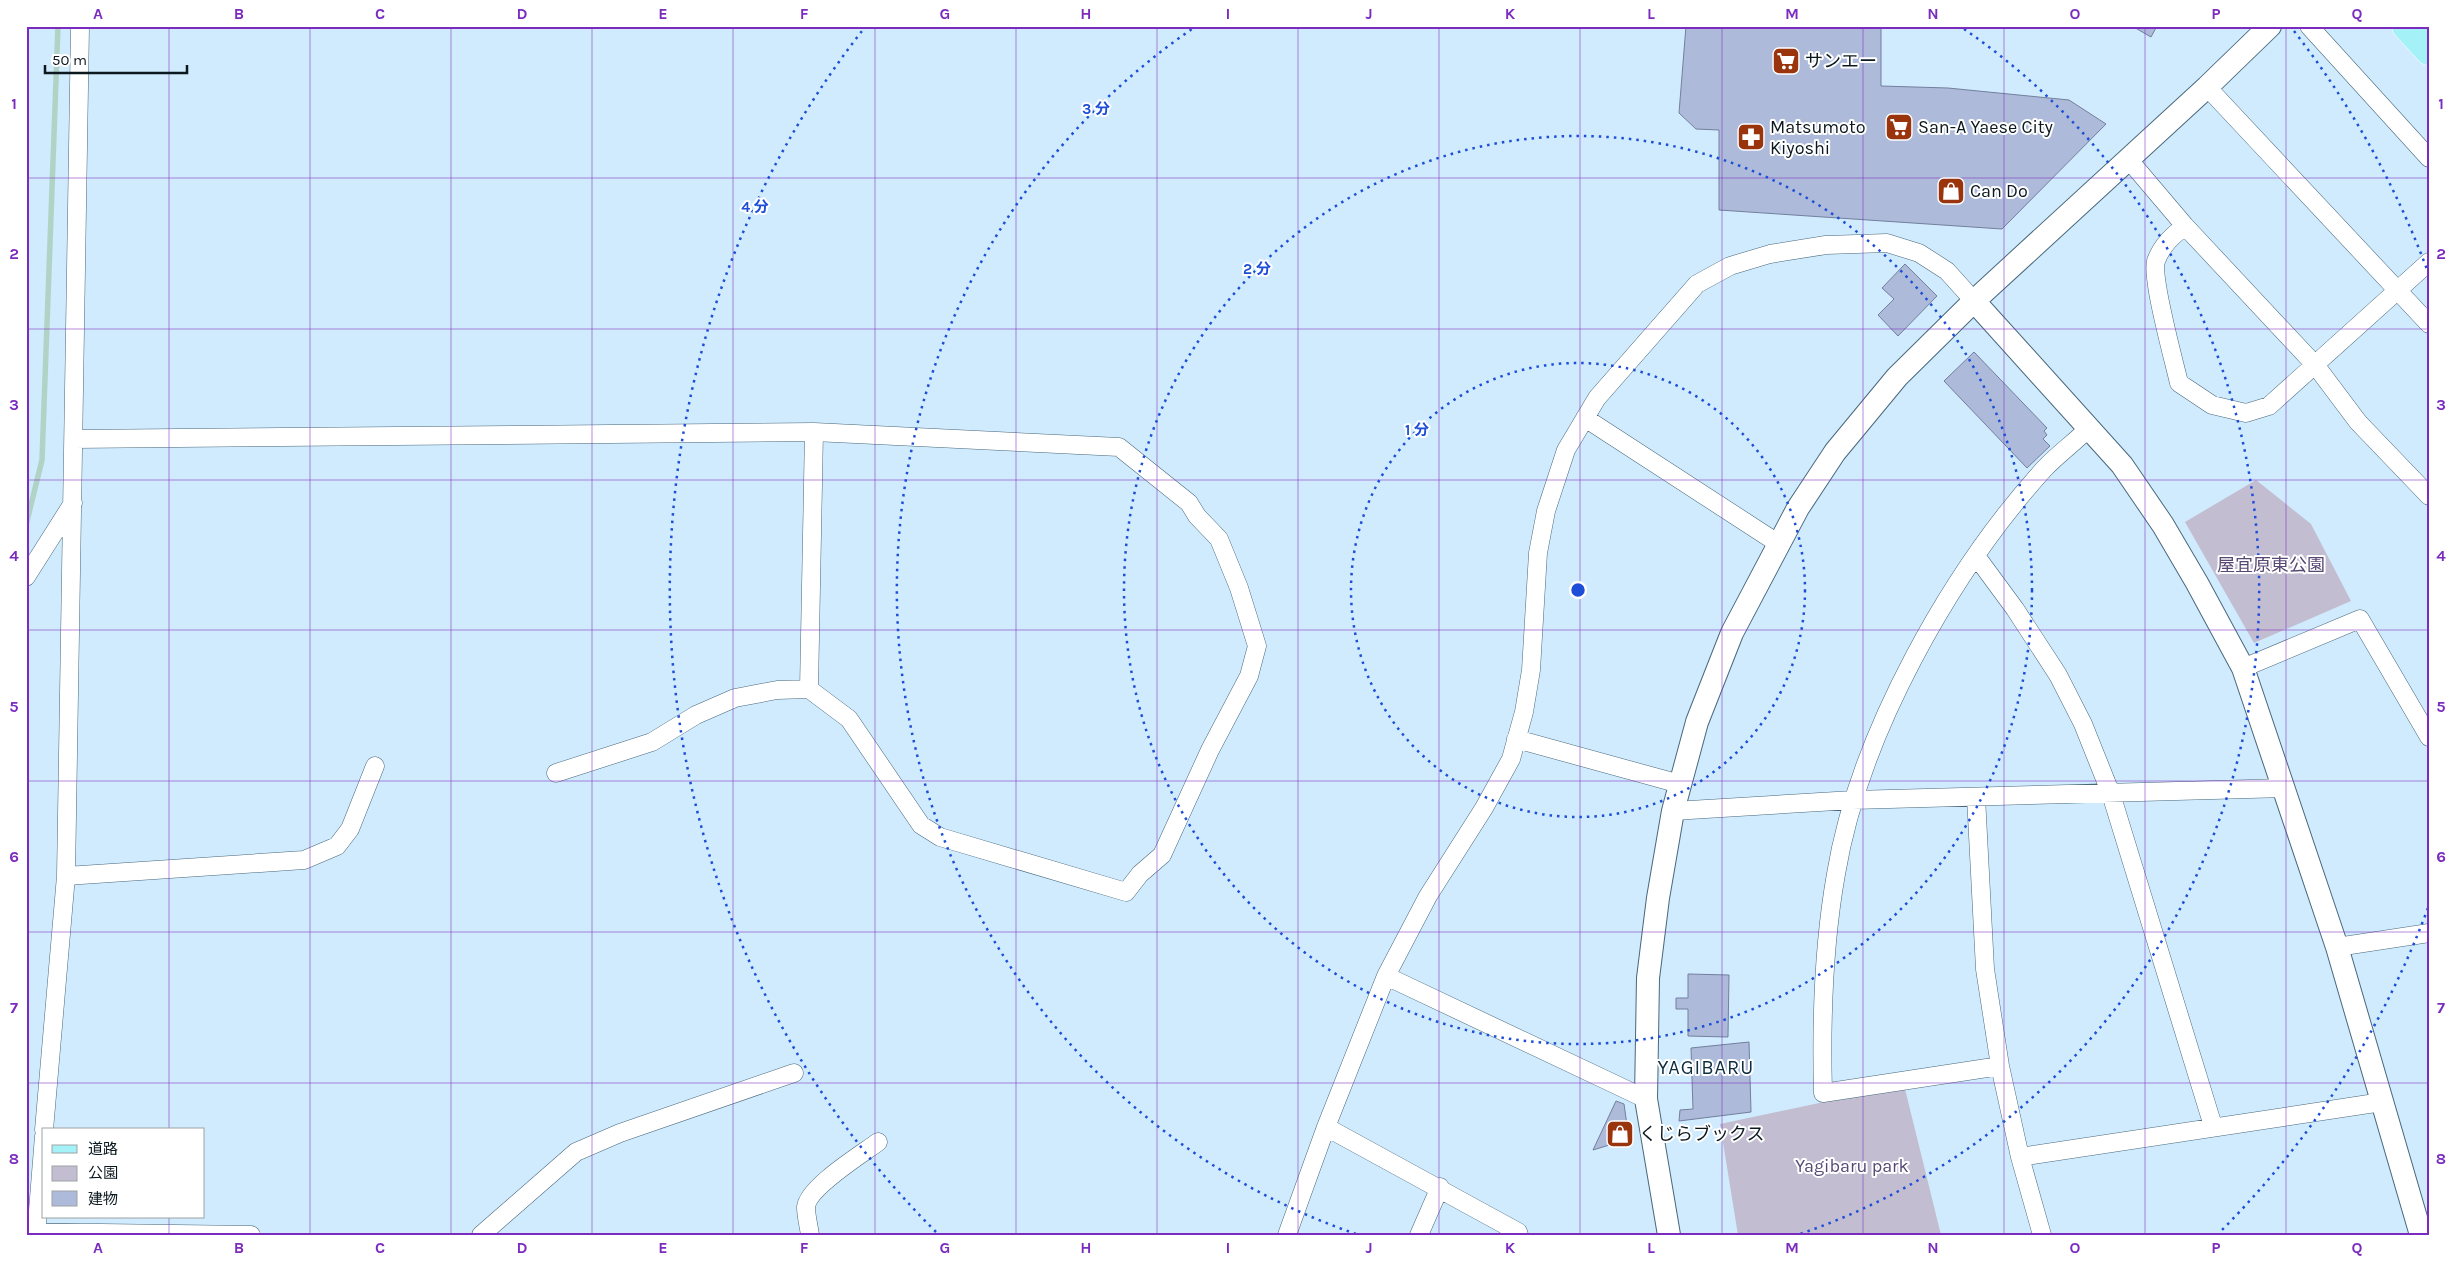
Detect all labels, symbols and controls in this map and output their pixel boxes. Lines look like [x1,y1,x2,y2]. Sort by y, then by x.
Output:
text: A [93,4,103,23]
text: B [234,4,244,23]
text: C [375,4,385,23]
text: D [517,4,528,23]
text: E [658,4,668,23]
text: F [800,4,809,23]
text: G [940,4,950,23]
text: H [1080,4,1092,23]
text: I [1226,4,1230,23]
text: J [1365,4,1373,23]
text: K [1505,4,1516,23]
text: L [1647,4,1655,23]
text: M [1785,4,1799,23]
text: N [1927,4,1939,23]
text: O [2070,4,2081,23]
text: P [2211,4,2221,23]
text: Q [2352,4,2363,23]
scale bar [45,42,188,74]
supermarket icon: サンエー [1771,46,1801,76]
place label: サンエー [1805,50,1877,72]
text: 50 m [52,51,87,69]
text: 1 [11,94,17,113]
text: 1 [2438,94,2444,113]
text: 3 分 [1082,100,1110,118]
supermarket icon: San-A Yaese City [1884,112,1914,142]
place label: Matsumoto Kiyoshi [1770,116,1866,159]
place label: San-A Yaese City [1918,116,2054,138]
pharmacy icon: Matsumoto Kiyoshi [1736,122,1766,152]
shop icon: Can Do [1936,176,1966,206]
place label: Can Do [1970,180,2028,202]
text: 4 分 [741,198,769,216]
text: 2 [9,244,19,263]
text: 2 [2436,244,2446,263]
text: 2 分 [1243,260,1271,278]
text: 3 [9,395,19,414]
text: 3 [2436,395,2446,414]
text: 1 分 [1405,421,1429,439]
text: 4 [9,546,19,565]
text: 4 [2436,546,2446,565]
park label: 屋宜原東公園 [2217,554,2325,576]
centre of rings [1569,581,1587,599]
text: 5 [9,697,19,716]
text: 5 [2436,697,2446,716]
text: 6 [9,847,19,866]
text: 6 [2436,847,2446,866]
text: 7 [10,998,18,1017]
text: 7 [2437,998,2445,1017]
district label: YAGIBARU [1658,1056,1754,1079]
shop icon: くじらブックス [1605,1119,1635,1149]
place label: くじらブックス [1639,1123,1764,1145]
legend [42,1128,205,1218]
text: 道路 [88,1140,118,1158]
text: 8 [9,1149,19,1168]
text: 8 [2436,1149,2446,1168]
park label: Yagibaru park [1795,1155,1909,1177]
text: 公園 [88,1164,118,1182]
text: 建物 [88,1190,118,1208]
text: A [93,1238,103,1257]
text: B [234,1238,244,1257]
text: C [375,1238,385,1257]
text: D [517,1238,528,1257]
text: E [658,1238,668,1257]
text: F [800,1238,809,1257]
text: G [940,1238,950,1257]
text: H [1080,1238,1092,1257]
text: I [1226,1238,1230,1257]
text: J [1365,1238,1373,1257]
text: K [1505,1238,1516,1257]
text: L [1647,1238,1655,1257]
text: M [1785,1238,1799,1257]
text: N [1927,1238,1939,1257]
text: O [2070,1238,2081,1257]
text: P [2211,1238,2221,1257]
text: Q [2352,1238,2363,1257]

